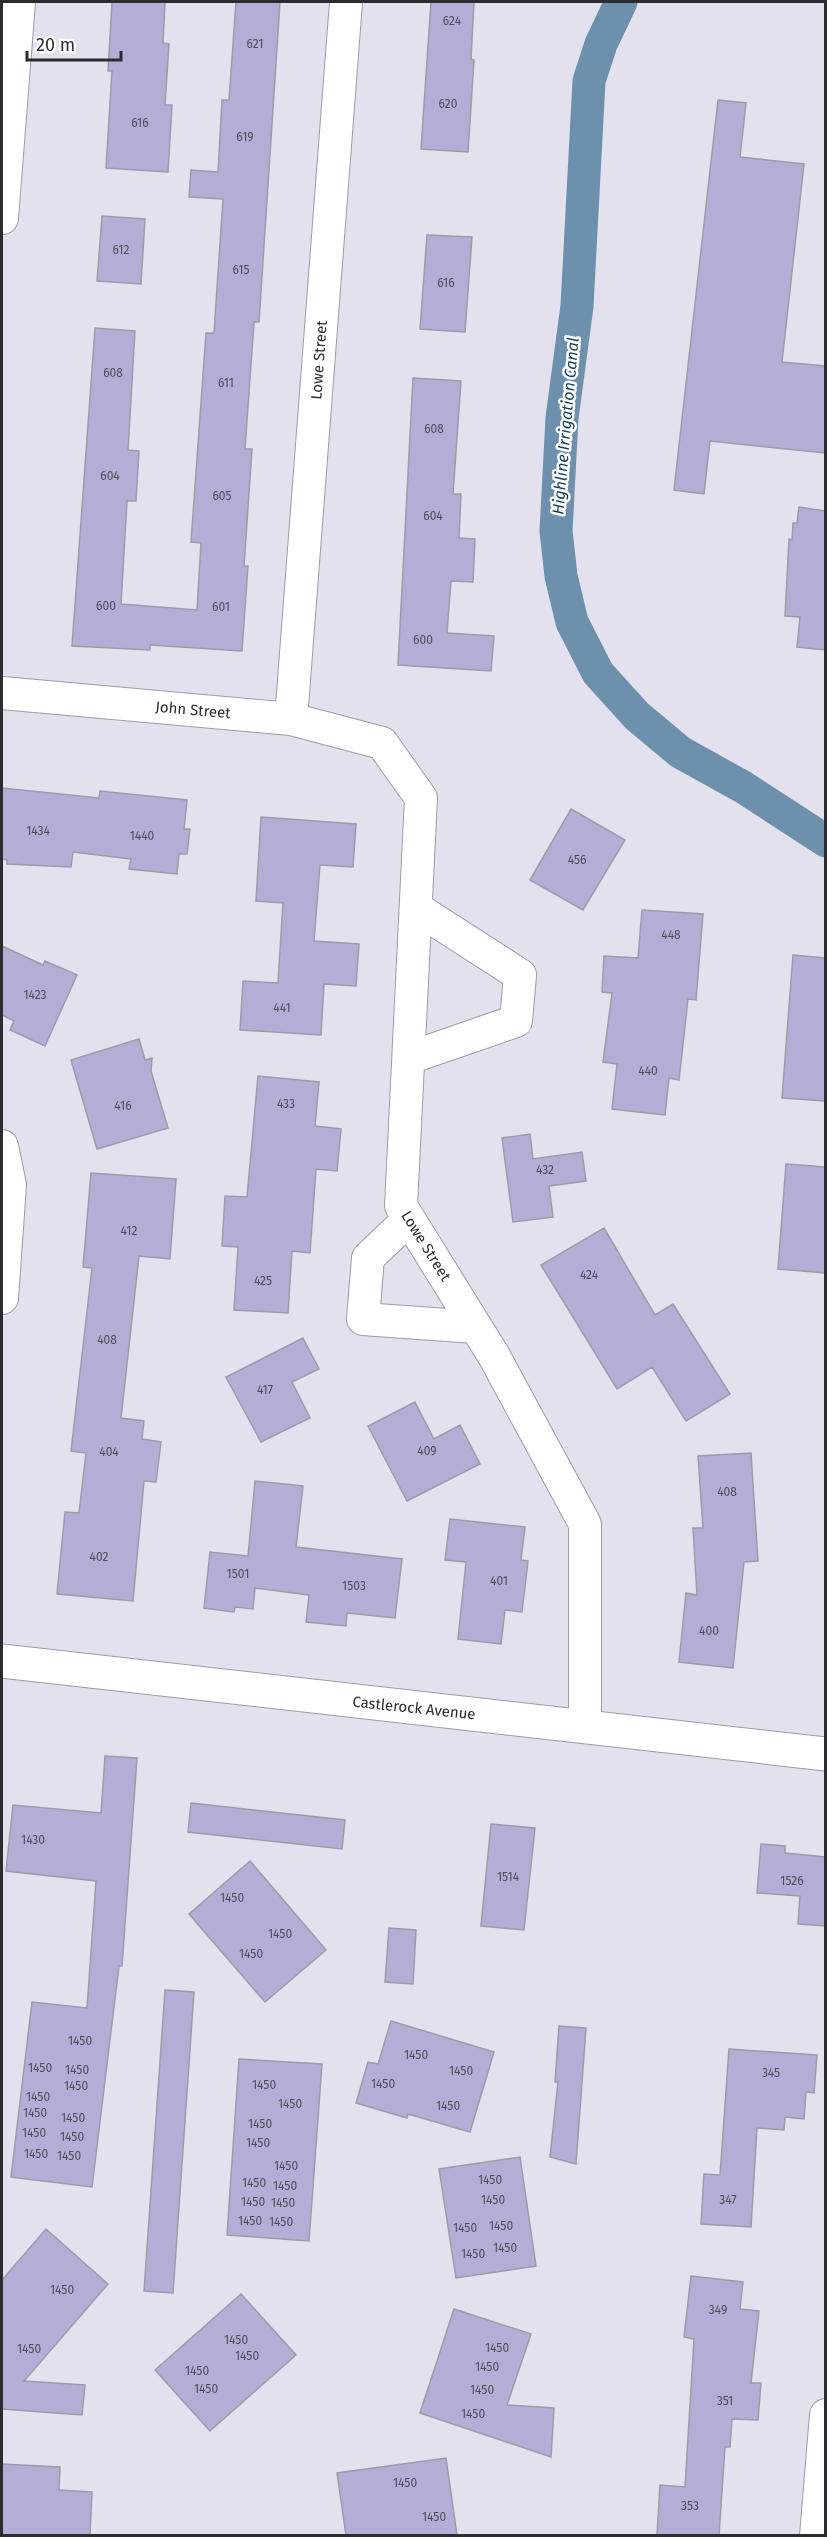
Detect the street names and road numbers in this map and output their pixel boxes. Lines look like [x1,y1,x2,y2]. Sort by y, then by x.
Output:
street label: Lowe Street [307,319,331,400]
street label: John Street [155,698,232,722]
street label: Lowe Street [397,1208,455,1285]
street label: Castlerock Avenue [352,1693,476,1723]

